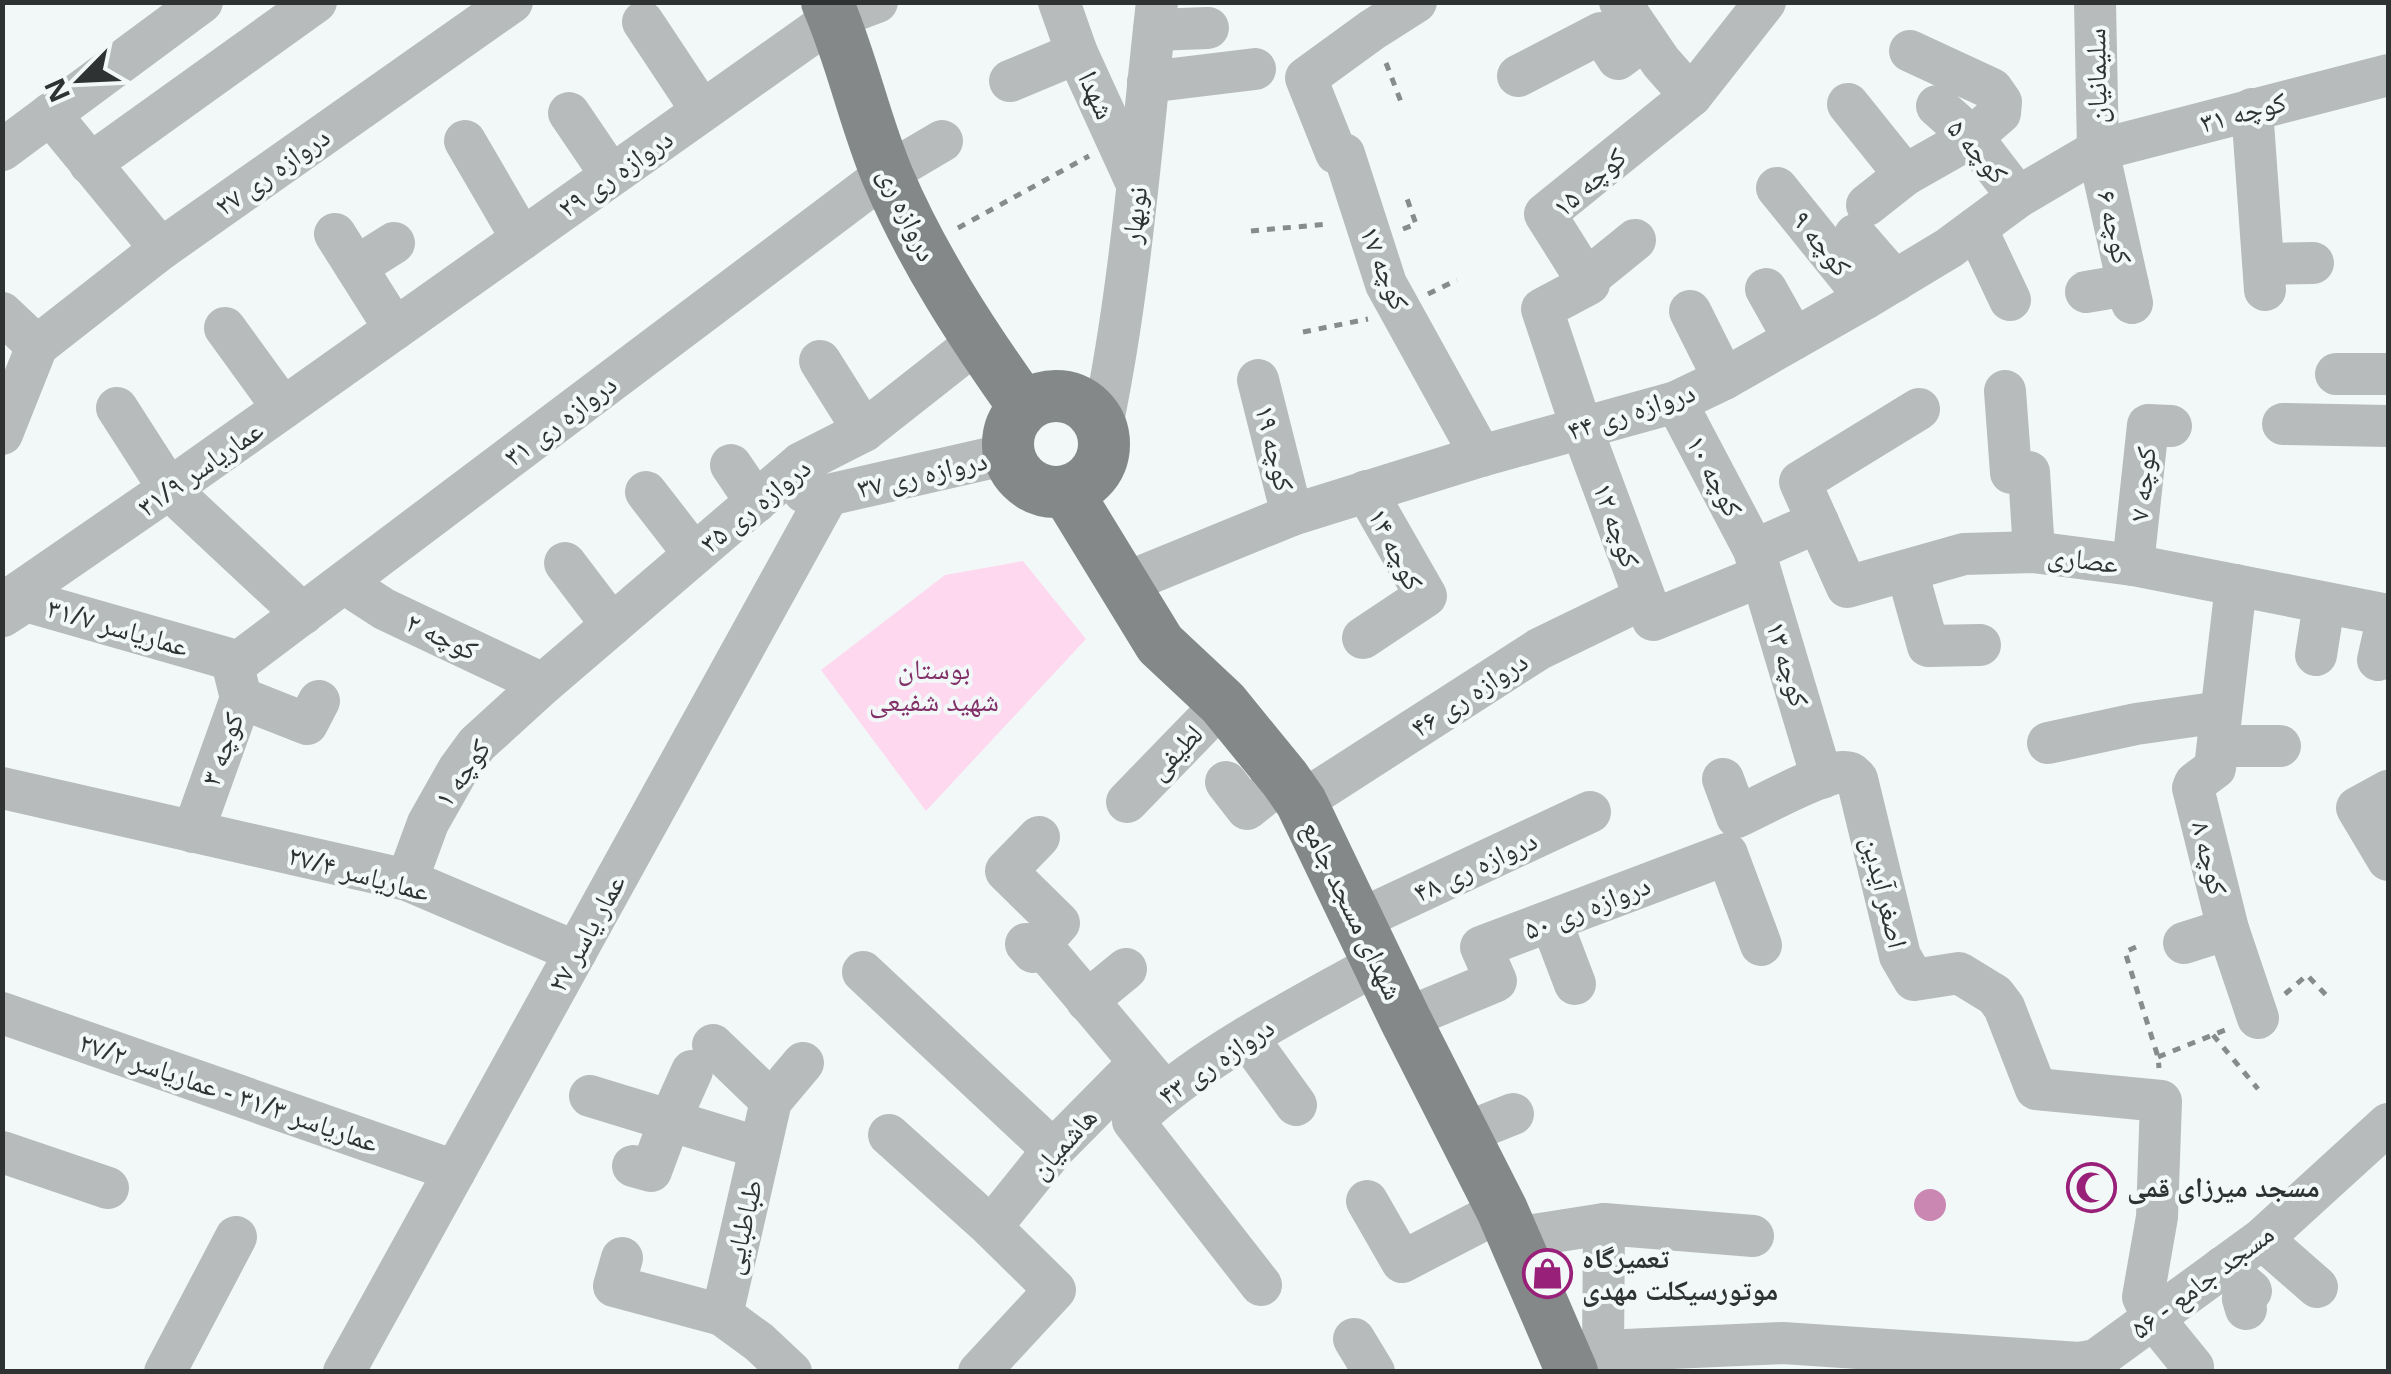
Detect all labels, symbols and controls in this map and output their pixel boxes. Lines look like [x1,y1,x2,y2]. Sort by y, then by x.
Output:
street label: سلیمانیان [2075,28,2115,124]
north arrow [30,30,130,130]
street label: شهدا [1070,64,1125,125]
text: N [34,72,78,109]
street label: کوچه ۳۱ [2196,81,2290,141]
street label: کوچه ۵ [1940,110,2018,191]
street label: دروازه ری ۲۷ [206,117,336,224]
street label: دروازه ری ۲۹ [549,119,679,226]
street label: کوچه ۱۵ [1543,138,1634,225]
street label: دروازه ری [871,160,947,267]
street label: نوبهار [1111,184,1155,247]
street label: کوچه ۶ [2089,186,2143,268]
street label: کوچه ۹ [1784,201,1861,284]
street label: کوچه ۱۷ [1352,220,1420,316]
street label: دروازه ری ۳۱ [495,364,624,474]
street label: دروازه ری ۴۴ [1562,372,1699,449]
street label: کوچه ۱۹ [1247,401,1305,495]
street label: عماریاسر ۳۱/۹ [129,410,270,524]
street label: کوچه ۱۰ [1679,428,1753,523]
street label: دروازه ری ۳۷ [853,440,990,506]
street label: کوچه ۷ [2118,444,2164,523]
street label: دروازه ری ۳۵ [691,448,818,561]
street label: کوچه ۱۲ [1585,477,1651,573]
street label: کوچه ۱۴ [1360,501,1434,597]
street label: عصاری [2046,535,2121,581]
street label: عماریاسر ۳۱/۷ [43,588,193,664]
street label: کوچه ۲ [400,602,485,668]
street label: کوچه ۱۳ [1758,616,1820,712]
street label: دروازه ری ۴۶ [1403,641,1534,745]
park label: بوستان شهید شفیعی [869,649,999,719]
street label: کوچه ۳ [190,707,252,790]
street label: لطیفی [1138,715,1210,787]
street label: کوچه ۱ [424,730,498,814]
street label: شهدای مسجد جامع [1294,814,1414,1006]
street label: کوچه ۸ [2183,817,2239,899]
street label: دروازه ری ۴۸ [1407,820,1543,910]
street label: اصغر آیدین [1854,832,1918,952]
street label: عماریاسر ۲۷/۴ [284,835,434,909]
street label: دروازه ری ۵۰ [1518,865,1655,947]
street label: عمار یاسر ۲۷ [537,867,633,998]
street label: دروازه ری ۴۳ [1150,1007,1281,1113]
street label: عماریاسر ۳۱/۳ - عماریاسر ۲۷/۲ [74,1022,384,1160]
street label: هاشمیان [1020,1098,1105,1187]
mosque icon: مسجد میرزای قمی [2066,1161,2118,1213]
place label: مسجد میرزای قمی [2127,1167,2320,1205]
street label: طباطبایی [712,1176,770,1278]
street label: ۵۶ - مسجد جامع [2122,1214,2281,1347]
place label: تعمیرگاه موتورسیکلت مهدی [1582,1238,1778,1308]
shop icon: تعمیرگاه موتورسیکلت مهدی [1521,1248,1573,1300]

